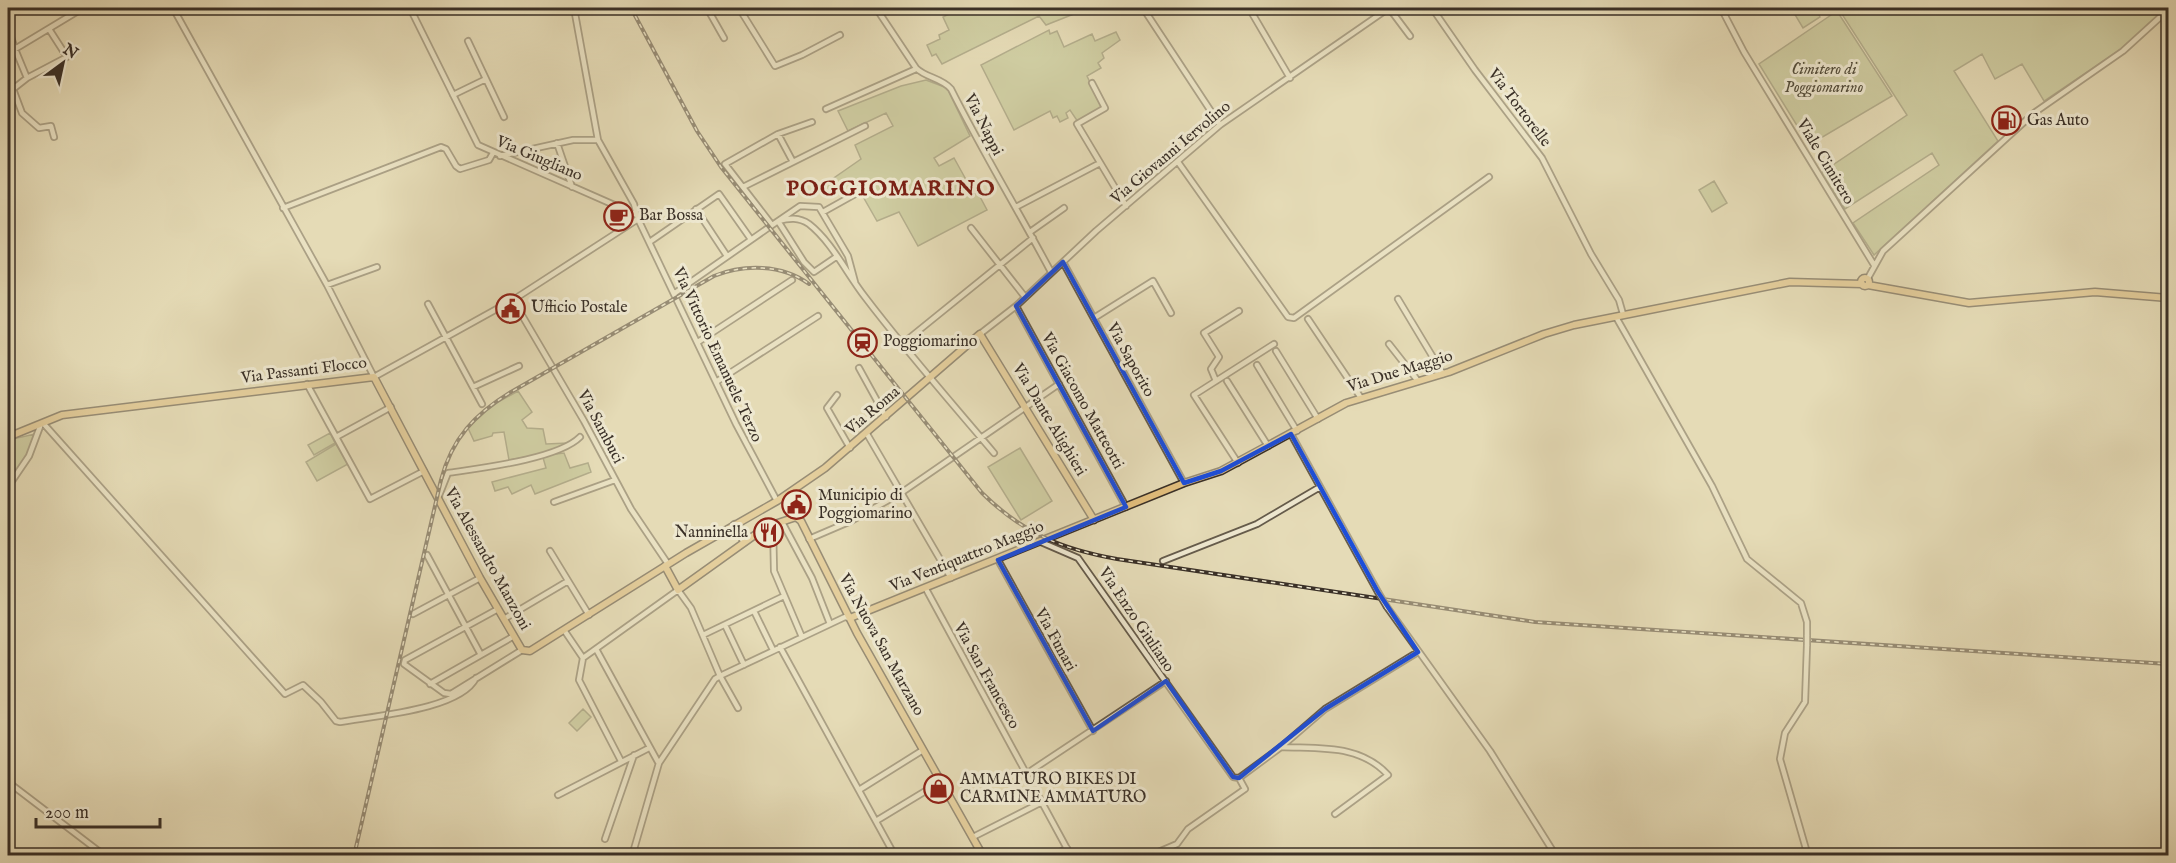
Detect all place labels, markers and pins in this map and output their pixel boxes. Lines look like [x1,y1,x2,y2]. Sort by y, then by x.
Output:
fuel station icon: Gas Auto [1990,105,2022,137]
place label: Gas Auto [2027,111,2089,131]
cafe icon: Bar Bossa [602,200,634,232]
place label: Bar Bossa [639,206,703,226]
public building icon: Ufficio Postale [494,292,526,324]
place label: Ufficio Postale [531,298,627,318]
station icon: Poggiomarino [846,326,878,358]
place label: Poggiomarino [883,332,978,352]
place label: Municipio di Poggiomarino [818,486,913,524]
public building icon: Municipio di Poggiomarino [781,489,813,521]
restaurant icon: Nanninella [753,517,785,549]
place label: Nanninella [675,523,748,543]
place label: AMMATURO BIKES DI CARMINE AMMATURO [959,770,1146,808]
shop icon: AMMATURO BIKES DI CARMINE AMMATURO [923,773,955,805]

